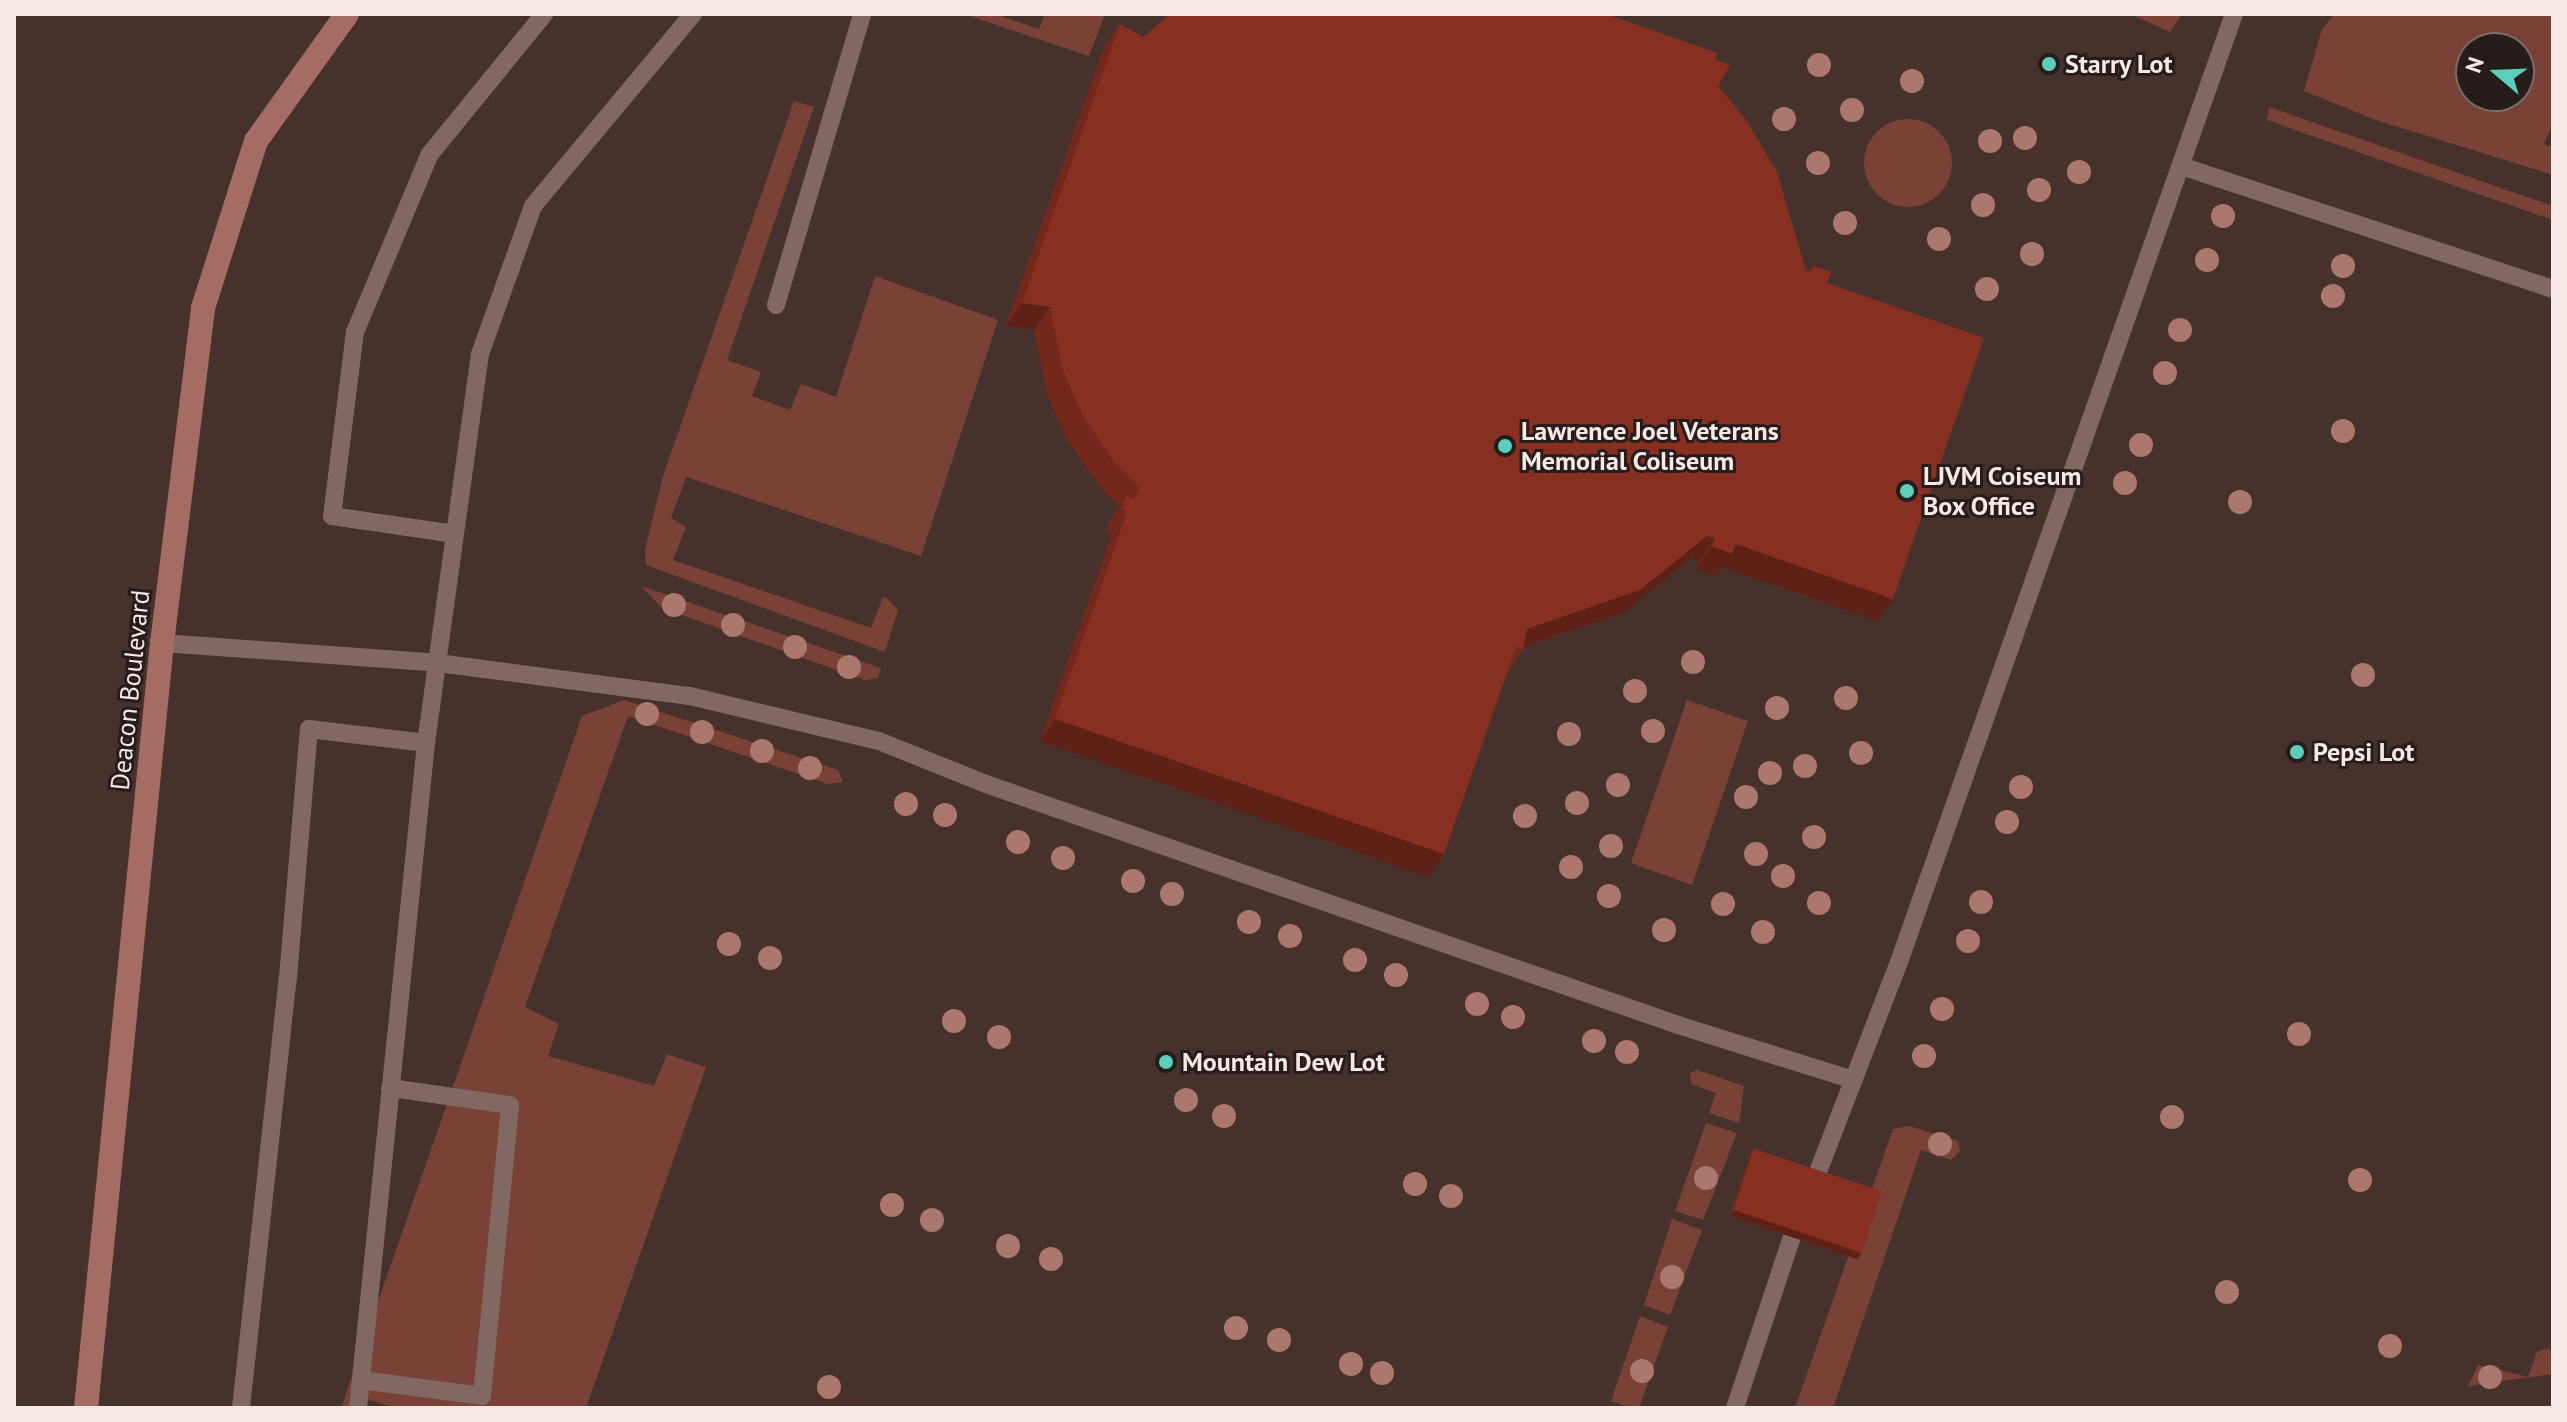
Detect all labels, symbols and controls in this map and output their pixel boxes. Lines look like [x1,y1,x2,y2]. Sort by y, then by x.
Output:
north arrow [2455,32,2535,112]
place label: Starry Lot [2065,48,2173,80]
text: N [2459,53,2490,76]
marker: Starry Lot [2040,55,2058,73]
place label: Lawrence Joel Veterans Memorial Coliseum [1521,415,1779,476]
marker: Lawrence Joel Veterans Memorial Coliseum [1496,437,1514,455]
place label: LJVM Coiseum Box Office [1923,460,2082,522]
marker: LJVM Coiseum Box Office [1898,482,1916,500]
street label: Deacon Boulevard [104,588,156,792]
place label: Pepsi Lot [2313,736,2414,768]
marker: Pepsi Lot [2288,743,2306,761]
place label: Mountain Dew Lot [1182,1046,1385,1078]
marker: Mountain Dew Lot [1157,1053,1175,1071]

